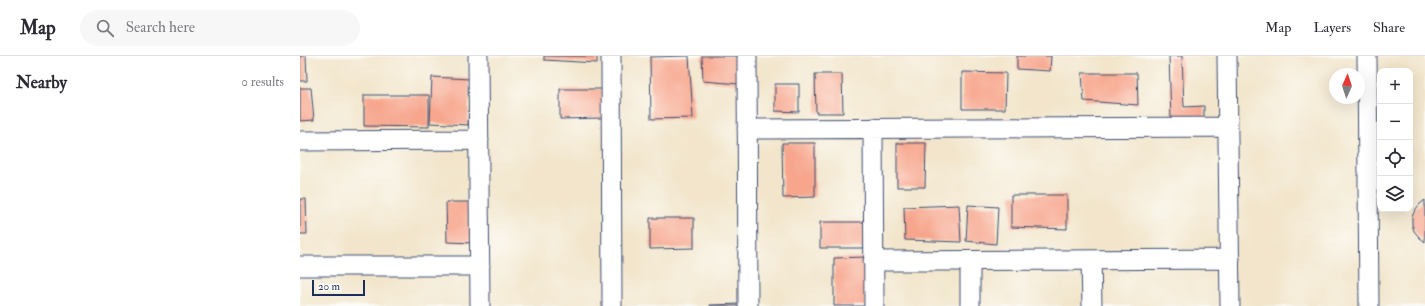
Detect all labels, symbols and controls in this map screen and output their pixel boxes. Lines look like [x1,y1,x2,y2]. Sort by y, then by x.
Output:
search box [80,10,360,46]
text: Map [20,16,56,40]
icon: search [94,17,116,39]
text: Search here [126,18,195,37]
text: Map [1265,19,1291,36]
text: Layers [1313,19,1351,36]
text: Share [1373,19,1405,36]
north arrow [1329,68,1365,104]
map controls [1377,68,1413,212]
button: + [1377,68,1413,104]
text: Nearby [16,72,67,93]
text: 0 results [241,74,284,90]
button: − [1377,104,1413,140]
button: locate [1377,140,1413,176]
button: layers [1377,176,1413,212]
scale bar [312,278,365,297]
text: 20 m [318,280,340,293]

